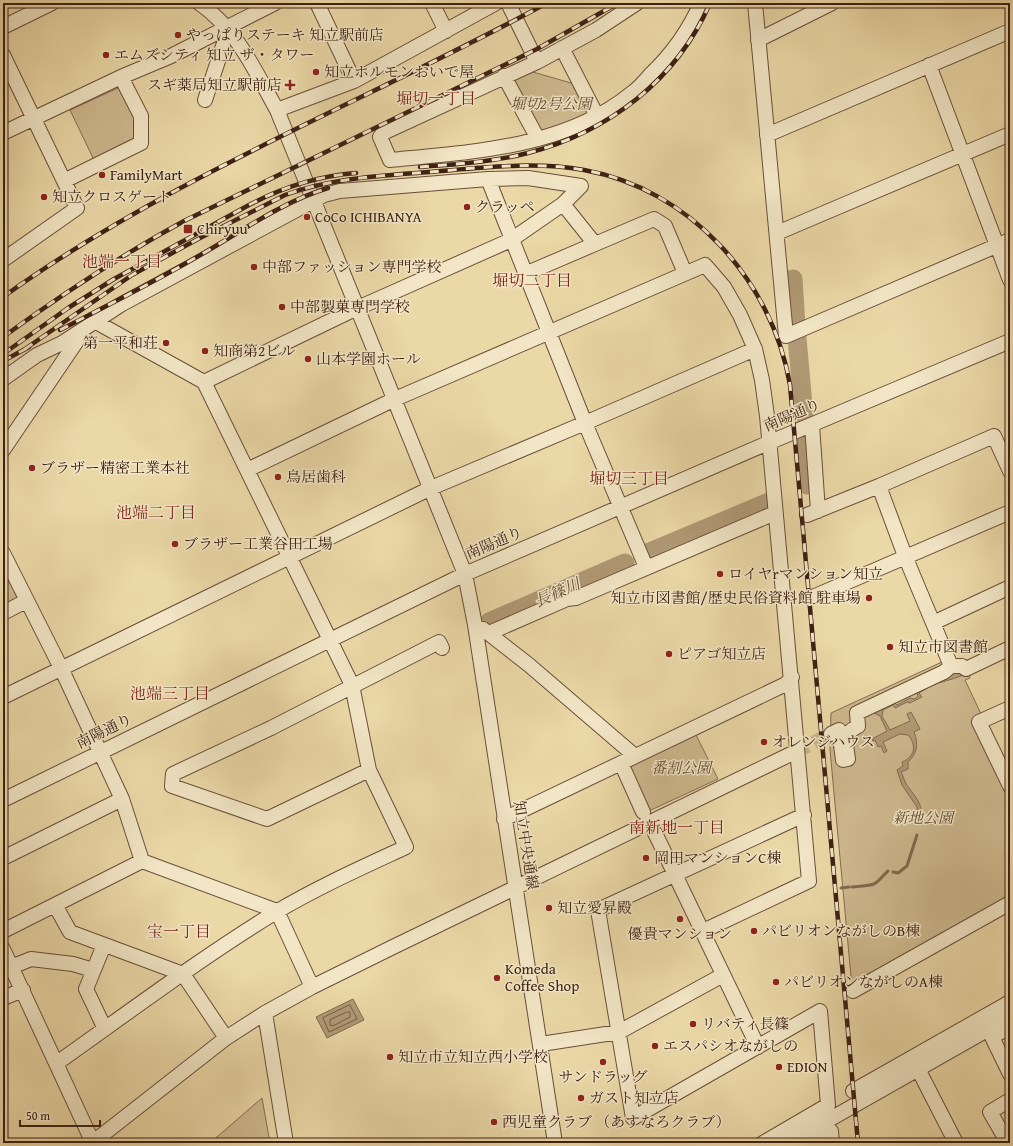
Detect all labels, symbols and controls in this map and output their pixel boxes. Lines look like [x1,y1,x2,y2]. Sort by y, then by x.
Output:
place label: やっぱりステーキ 知立駅前店 [186,24,384,45]
marker: やっぱりステーキ 知立駅前店 [173,30,183,40]
place label: エムズシティ 知立 ザ・タワー [114,44,314,65]
marker: エムズシティ 知立 ザ・タワー [101,50,111,60]
place label: 知立ホルモンおいで屋 [324,61,474,82]
marker: 知立ホルモンおいで屋 [311,67,321,77]
place label: スギ薬局知立駅前店 [147,74,282,95]
marker: スギ薬局知立駅前店 [285,80,295,90]
district label: 堀切一丁目 [396,86,476,110]
park label: 堀切2号公園 [510,93,595,114]
place label: FamilyMart [110,164,184,185]
marker: FamilyMart [97,170,107,180]
place label: 知立クロスゲート [52,186,172,207]
marker: 知立クロスゲート [39,192,49,202]
place label: クラッペ [475,196,535,217]
marker: クラッペ [462,202,472,212]
place label: CoCo ICHIBANYA [315,206,422,227]
marker: CoCo ICHIBANYA [302,212,312,222]
place label: Chiryuu [197,218,249,239]
marker: Chiryuu [182,223,194,235]
district label: 池端一丁目 [82,249,162,273]
place label: 中部ファッション専門学校 [262,256,441,277]
marker: 中部ファッション専門学校 [249,262,259,272]
district label: 堀切二丁目 [492,268,572,292]
place label: 中部製菓専門学校 [290,296,410,317]
marker: 中部製菓専門学校 [277,302,287,312]
place label: 第一平和荘 [83,332,158,353]
marker: 第一平和荘 [161,338,171,348]
place label: 知商第2ビル [213,340,295,361]
marker: 知商第2ビル [200,346,210,356]
place label: 山本学園ホール [316,348,421,369]
marker: 山本学園ホール [303,354,313,364]
street label: 南陽通り [760,393,824,436]
place label: ブラザー精密工業本社 [40,457,190,478]
marker: ブラザー精密工業本社 [27,463,37,473]
place label: 鳥居歯科 [286,466,346,487]
district label: 堀切三丁目 [589,466,669,490]
marker: 鳥居歯科 [273,472,283,482]
district label: 池端二丁目 [116,500,196,524]
street label: 南陽通り [462,521,526,564]
place label: ブラザー工業谷田工場 [183,533,333,554]
marker: ブラザー工業谷田工場 [170,539,180,549]
place label: ロイヤrマンション知立 [728,563,883,584]
marker: ロイヤrマンション知立 [715,569,725,579]
water label: 長篠川 [530,570,586,613]
place label: 知立市図書館/歴史民俗資料館 駐車場 [611,587,861,608]
marker: 知立市図書館/歴史民俗資料館 駐車場 [864,593,874,603]
place label: 知立市図書館 [898,636,988,657]
marker: 知立市図書館 [885,642,895,652]
place label: ピアゴ知立店 [677,643,766,664]
marker: ピアゴ知立店 [664,649,674,659]
district label: 池端三丁目 [130,681,210,705]
street label: 南陽通り [72,708,135,753]
place label: オレンジハウス [772,731,875,752]
marker: オレンジハウス [759,737,769,747]
park label: 番割公園 [651,757,714,778]
street label: 知立中央通線 [509,799,544,891]
park label: 新地公園 [893,807,956,828]
district label: 南新地一丁目 [629,815,725,839]
place label: 岡田マンションC棟 [654,847,781,868]
marker: 岡田マンションC棟 [641,853,651,863]
place label: 知立愛昇殿 [557,897,632,918]
marker: 知立愛昇殿 [544,903,554,913]
marker: 優貴マンション [675,914,685,924]
district label: 宝一丁目 [147,919,211,943]
place label: パビリオンながしのB棟 [762,920,920,941]
place label: 優貴マンション [628,923,732,944]
marker: パビリオンながしのB棟 [749,926,759,936]
place label: Komeda Coffee Shop [505,958,579,996]
place label: パビリオンながしのA棟 [784,971,943,992]
marker: Komeda Coffee Shop [492,973,502,983]
marker: パビリオンながしのA棟 [771,977,781,987]
place label: リバティ長篠 [701,1013,789,1034]
marker: リバティ長篠 [688,1019,698,1029]
place label: エスパシオながしの [663,1035,798,1056]
marker: エスパシオながしの [650,1041,660,1051]
place label: 知立市立知立西小学校 [398,1046,548,1067]
marker: 知立市立知立西小学校 [385,1052,395,1062]
place label: EDION [787,1056,827,1077]
marker: サンドラッグ [598,1057,608,1067]
marker: EDION [774,1062,784,1072]
place label: サンドラッグ [559,1066,647,1087]
place label: ガスト知立店 [589,1087,679,1108]
marker: ガスト知立店 [576,1093,586,1103]
scale bar [20,1102,100,1128]
text: 50 m [26,1107,50,1124]
place label: 西児童クラブ （あすなろクラブ） [502,1111,730,1132]
marker: 西児童クラブ （あすなろクラブ） [489,1117,499,1127]

